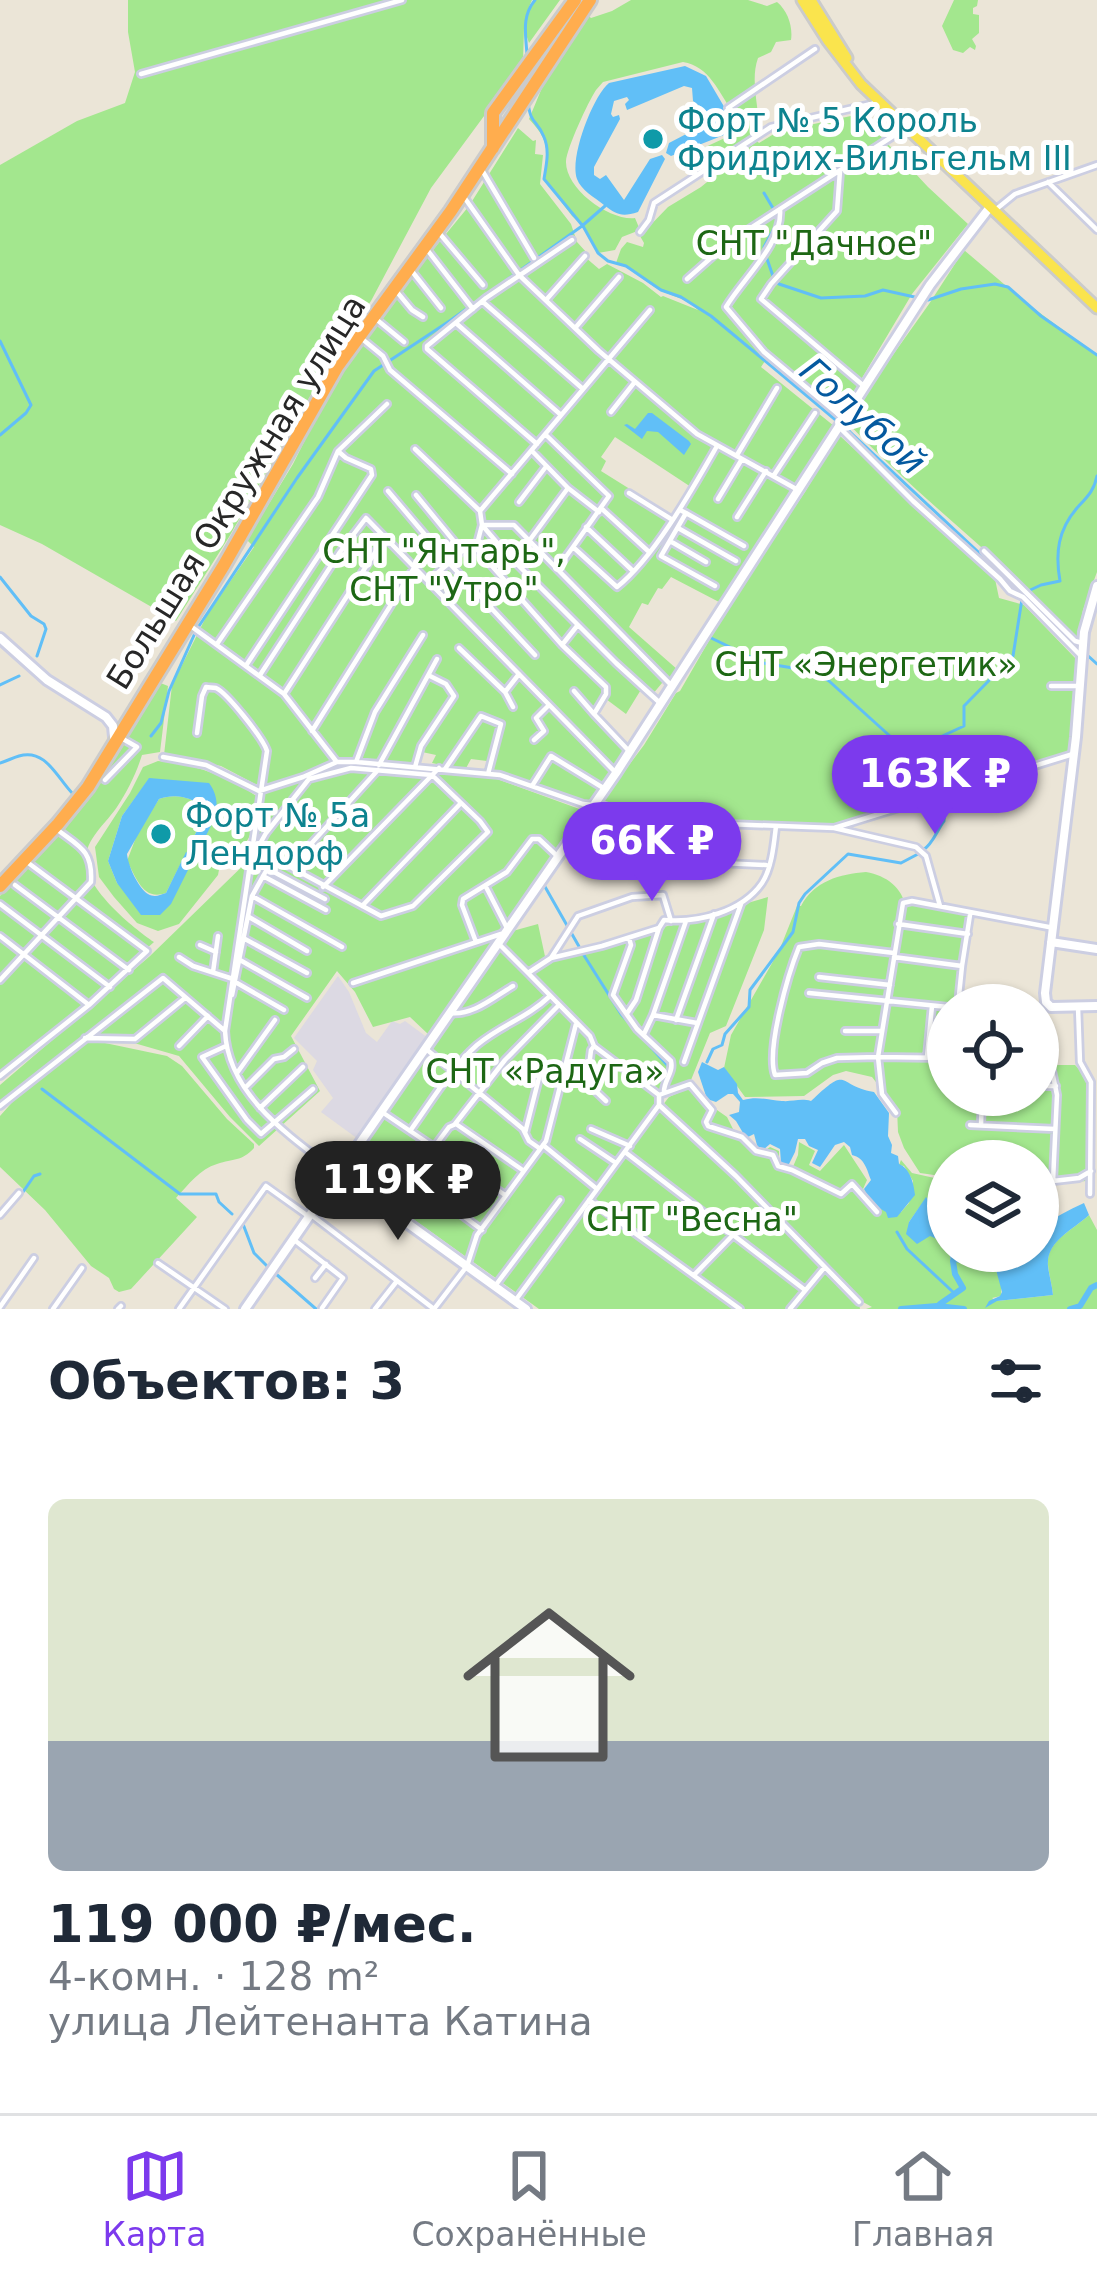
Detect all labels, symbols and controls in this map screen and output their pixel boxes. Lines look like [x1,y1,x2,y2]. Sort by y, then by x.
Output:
place label: Форт № 5 Король Фридрих-Вильгельм III [677,101,1072,178]
marker: Форт № 5 Король Фридрих-Вильгельм III [640,126,666,152]
park label: СНТ "Дачное" [696,224,932,263]
street label: Большая Окружная улица [98,288,374,696]
water label: Голубой [792,349,934,483]
park label: СНТ "Янтарь", СНТ "Утро" [322,532,566,609]
park label: СНТ «Энергетик» [715,645,1018,684]
pin: 163K ₽ [837,735,1033,837]
text: 163K ₽ [859,751,1011,796]
place label: Форт № 5а Лендорф [185,796,370,873]
pin: 66K ₽ [568,802,736,904]
text: 66K ₽ [589,818,715,863]
marker: Форт № 5а Лендорф [148,821,174,847]
map controls [927,984,1059,1272]
button: locate [927,984,1059,1116]
park label: СНТ «Радуга» [426,1052,664,1091]
button: layers [927,1140,1059,1272]
pin: 119K ₽ [300,1141,496,1243]
text: 119K ₽ [322,1157,474,1202]
park label: СНТ "Весна" [586,1200,798,1239]
icon: filters [983,1348,1049,1414]
text: Объектов: 3 [48,1352,405,1411]
icon: home [441,1577,657,1793]
text: 119 000 ₽/мес. [48,1895,476,1954]
text: 4-комн. · 128 m² [48,1954,379,1999]
text: улица Лейтенанта Катина [48,1999,593,2044]
tab: Карта [103,2143,207,2254]
tab: Сохранённые [412,2143,647,2254]
tab: Главная [852,2143,994,2254]

